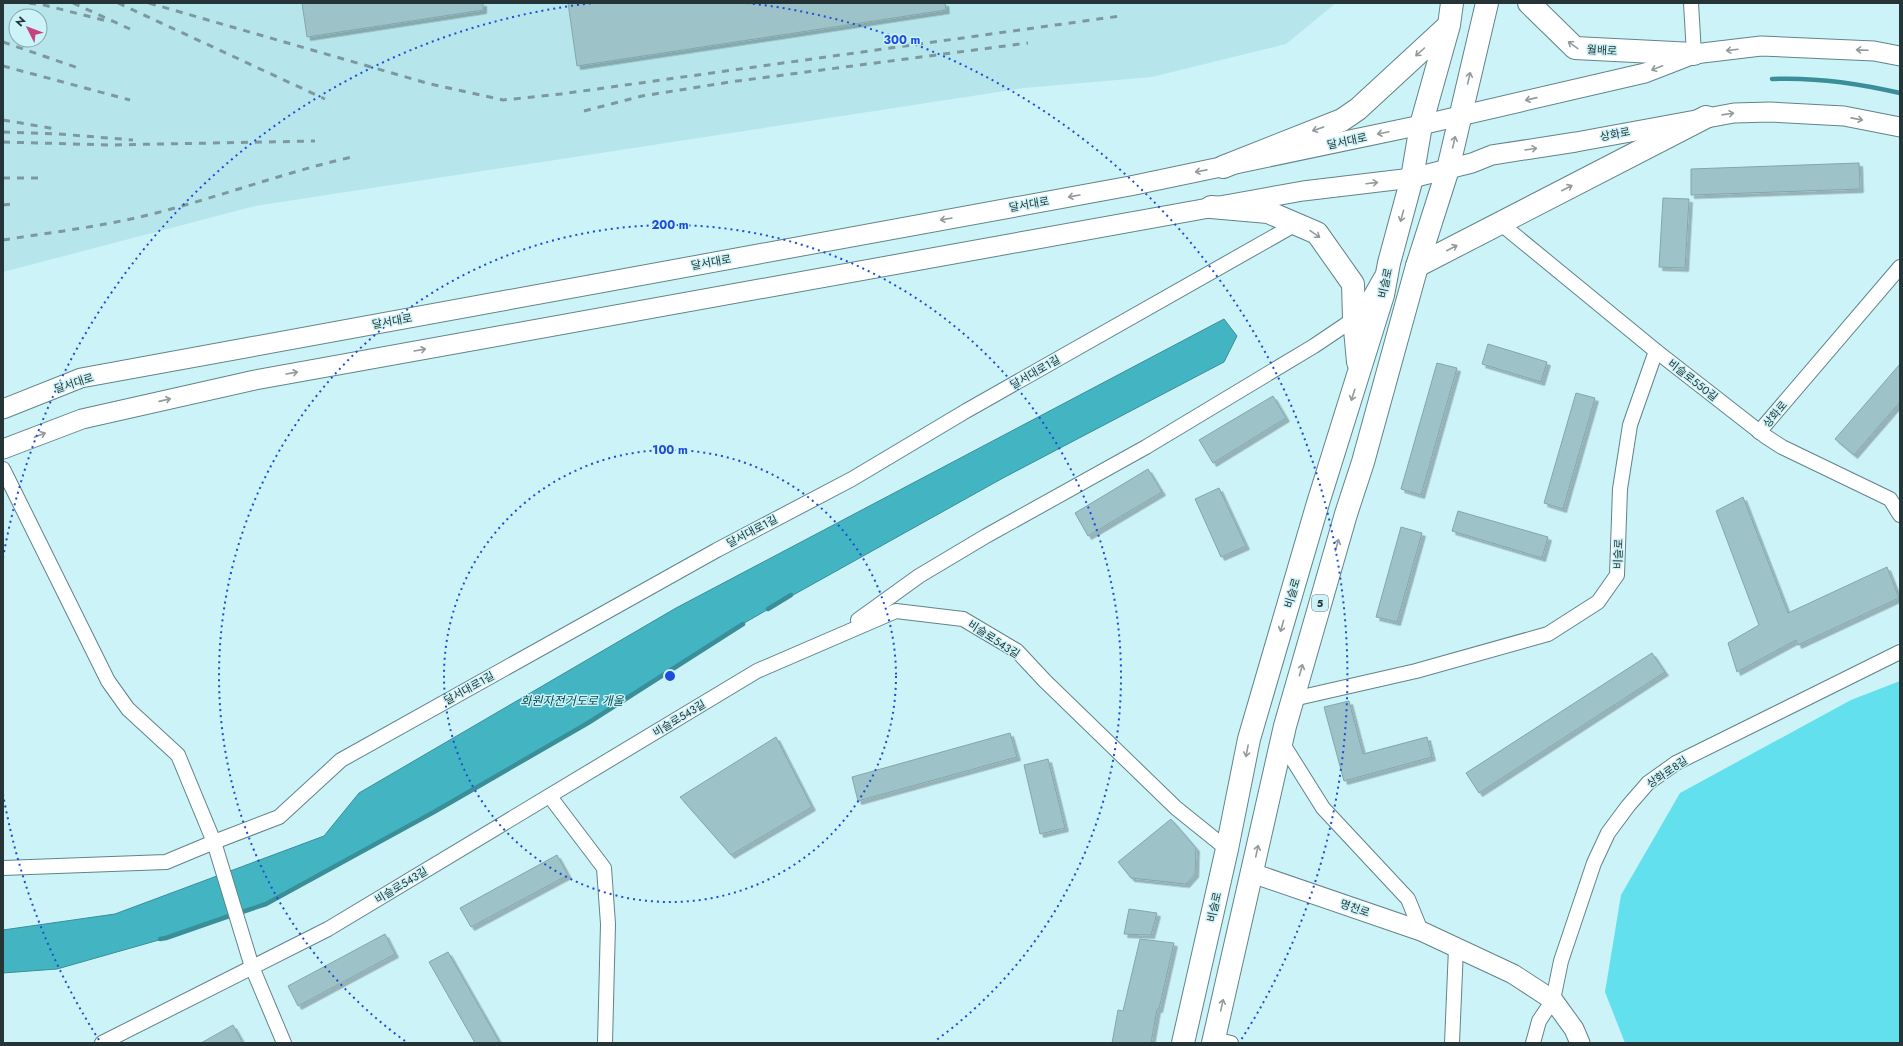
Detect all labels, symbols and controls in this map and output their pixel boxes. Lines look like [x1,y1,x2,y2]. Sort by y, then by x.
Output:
north arrow [8,8,48,48]
text: N [12,13,29,30]
text: 300 m [884,31,921,49]
one-way arrow [1567,41,1578,49]
street label: 월배로 [1586,41,1618,59]
one-way arrow [1726,46,1739,53]
one-way arrow [1856,46,1869,54]
one-way arrow [1415,47,1426,56]
one-way arrow [1652,64,1664,72]
one-way arrow [1466,72,1474,85]
one-way arrow [1525,95,1538,103]
one-way arrow [1721,110,1734,118]
one-way arrow [1850,115,1863,123]
street label: 상화로 [1599,123,1631,145]
one-way arrow [1312,126,1324,134]
street label: 달서대로 [1326,129,1368,153]
one-way arrow [1377,130,1390,138]
one-way arrow [1451,136,1459,149]
one-way arrow [1524,145,1537,153]
one-way arrow [1195,168,1208,176]
one-way arrow [1365,179,1378,186]
one-way arrow [1561,184,1573,191]
one-way arrow [1067,192,1080,200]
street label: 달서대로 [1008,193,1050,215]
one-way arrow [1398,209,1405,222]
text: 200 m [651,216,689,234]
one-way arrow [940,216,953,224]
one-way arrow [1309,230,1320,238]
one-way arrow [1446,244,1458,251]
street label: 달서대로 [690,251,732,273]
street label: 비슬로 [1374,266,1396,300]
street label: 달서대로 [371,310,413,332]
one-way arrow [413,346,426,354]
street label: 달서대로1길 [1007,351,1063,393]
street label: 비슬로550길 [1665,355,1721,405]
street label: 달서대로 [52,369,96,397]
one-way arrow [285,369,298,377]
one-way arrow [1348,388,1356,400]
one-way arrow [158,396,171,404]
street label: 상화로 [1759,397,1791,431]
one-way arrow [33,430,45,438]
text: 100 m [652,441,688,459]
street label: 달서대로1길 [724,511,780,551]
one-way arrow [1334,539,1341,552]
street label: 비슬로 [1609,539,1627,569]
street label: 비슬로 [1280,576,1304,610]
road number: 5 [1312,595,1328,611]
street label: 비슬로543길 [965,616,1023,662]
one-way arrow [1278,619,1286,632]
one-way arrow [1298,664,1305,677]
street label: 달서대로1길 [441,668,497,708]
centre of rings [663,669,677,683]
water label: 화원자전거도로 개울 [521,692,624,710]
street label: 비슬로543길 [650,696,708,740]
one-way arrow [1242,744,1250,757]
street label: 상화로8길 [1643,752,1691,792]
one-way arrow [1253,845,1261,858]
street label: 비슬로543길 [372,863,430,907]
street label: 비슬로 [1203,890,1225,924]
street label: 명천로 [1338,895,1372,921]
one-way arrow [1218,999,1226,1012]

